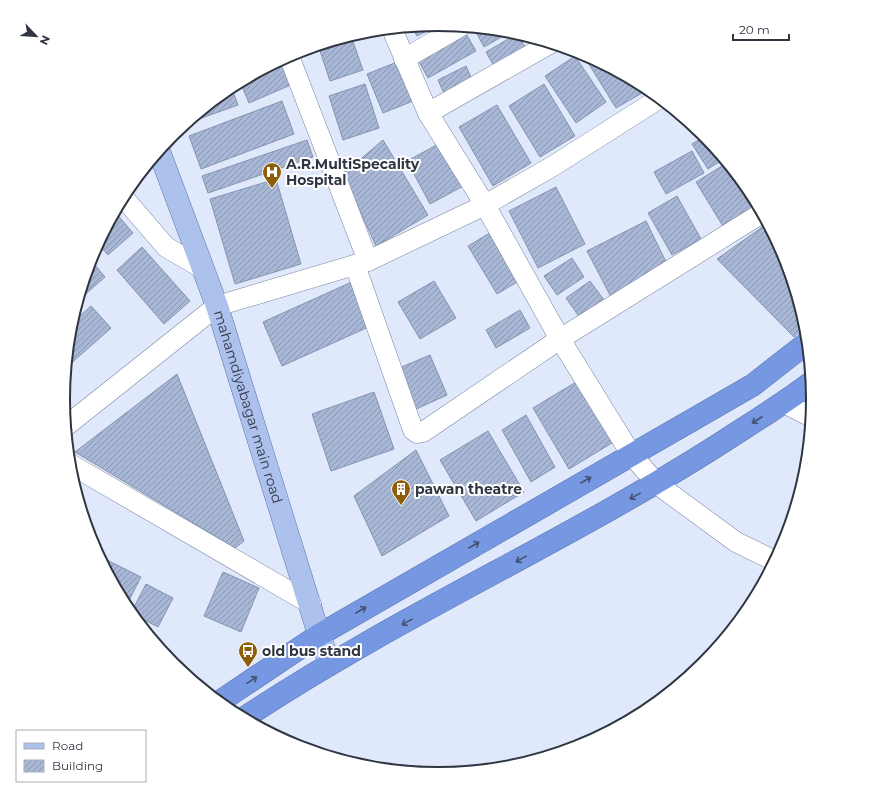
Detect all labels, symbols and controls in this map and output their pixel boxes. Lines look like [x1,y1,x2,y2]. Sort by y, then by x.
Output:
north arrow [16,16,56,56]
scale bar [733,16,789,42]
text: 20 m [739,22,770,37]
text: N [37,33,53,47]
place label: A.R.MultiSpecality Hospital [285,155,420,189]
hospital icon: A.R.MultiSpecality Hospital [261,161,283,189]
street label: mahamdiyabagar main road [210,308,287,506]
one-way arrow [752,416,763,424]
one-way arrow [580,476,592,484]
building icon: pawan theatre [390,478,412,506]
place label: pawan theatre [415,480,522,498]
one-way arrow [629,493,641,501]
one-way arrow [468,541,480,549]
one-way arrow [515,555,527,563]
one-way arrow [355,606,367,614]
one-way arrow [401,618,413,626]
bus stop icon: old bus stand [237,640,259,668]
place label: old bus stand [262,642,361,660]
one-way arrow [246,676,257,684]
legend [16,730,146,782]
text: Road [52,738,83,753]
text: Building [52,758,103,773]

